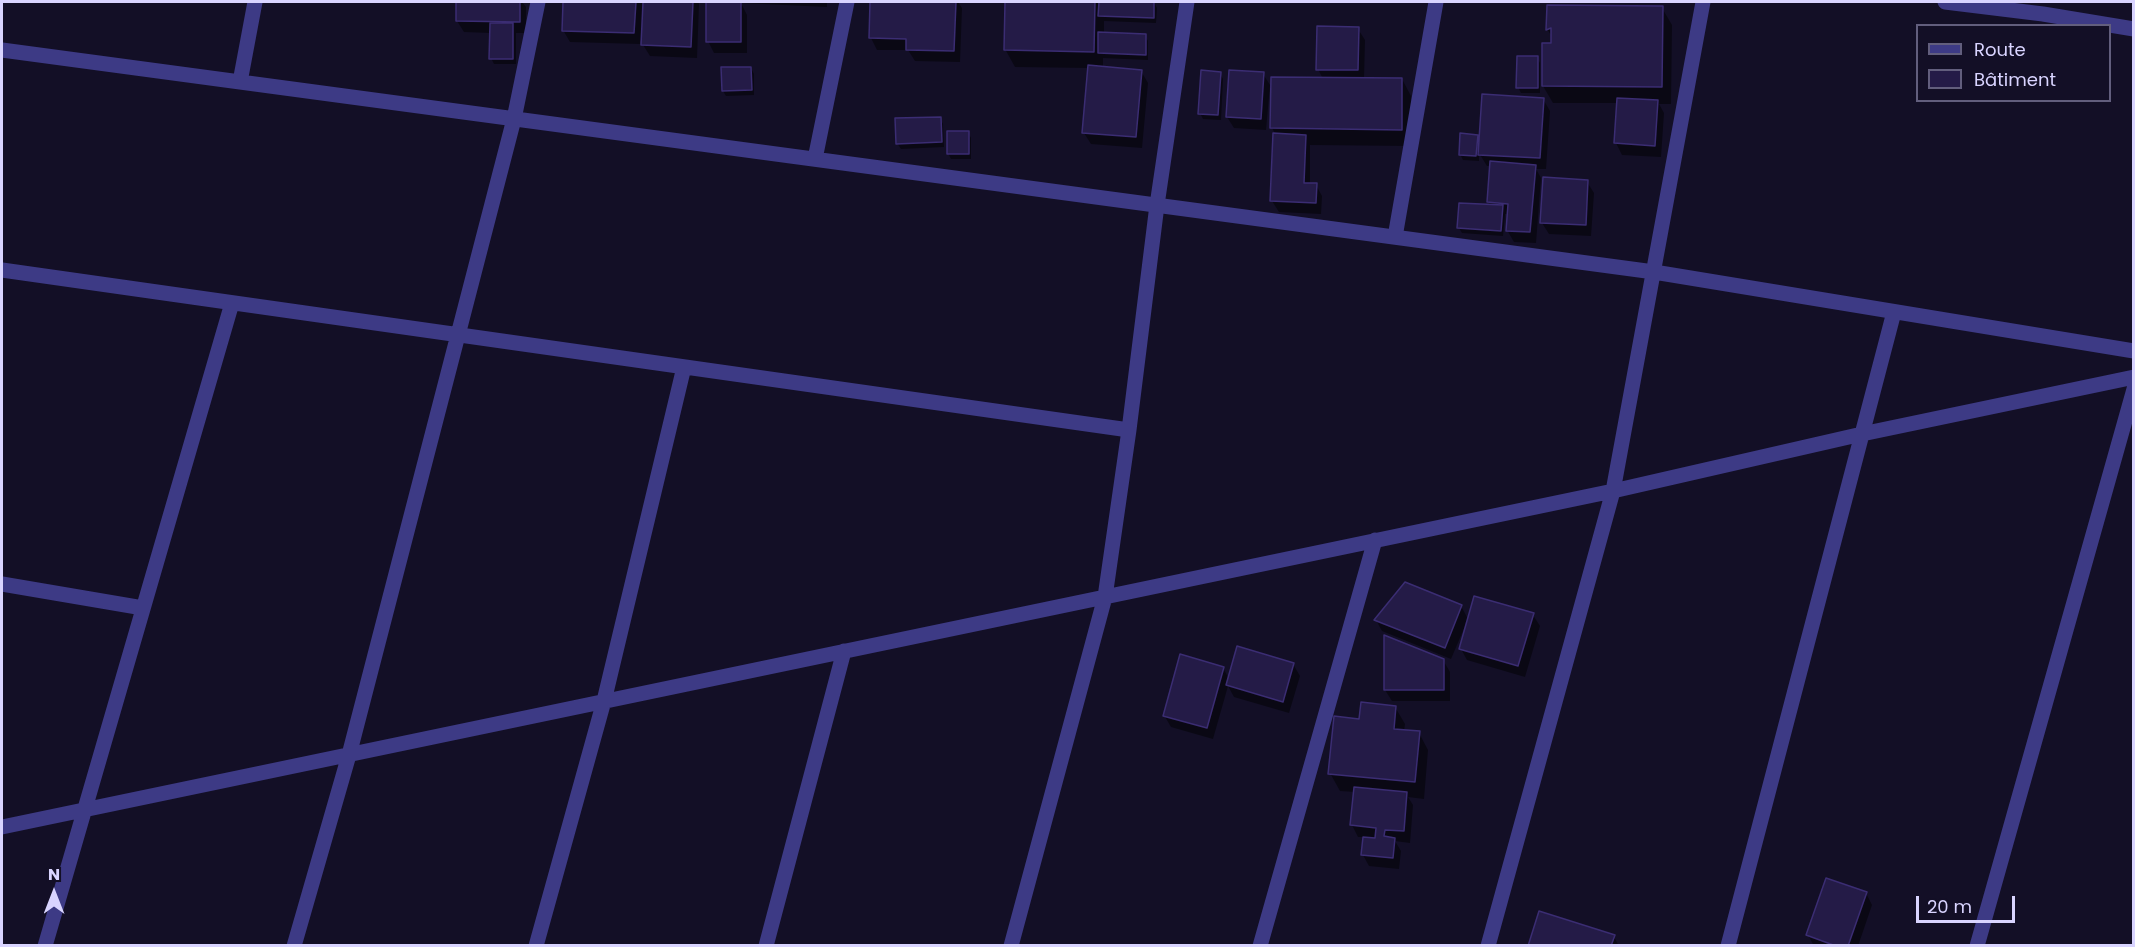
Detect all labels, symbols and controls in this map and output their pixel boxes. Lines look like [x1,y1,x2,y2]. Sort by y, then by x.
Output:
legend [1916,24,2111,102]
text: Route [1974,37,2026,62]
text: Bâtiment [1974,67,2056,92]
north arrow [24,863,84,923]
text: N [48,863,60,886]
scale bar [1919,884,2018,922]
text: 20 m [1927,894,1972,919]

